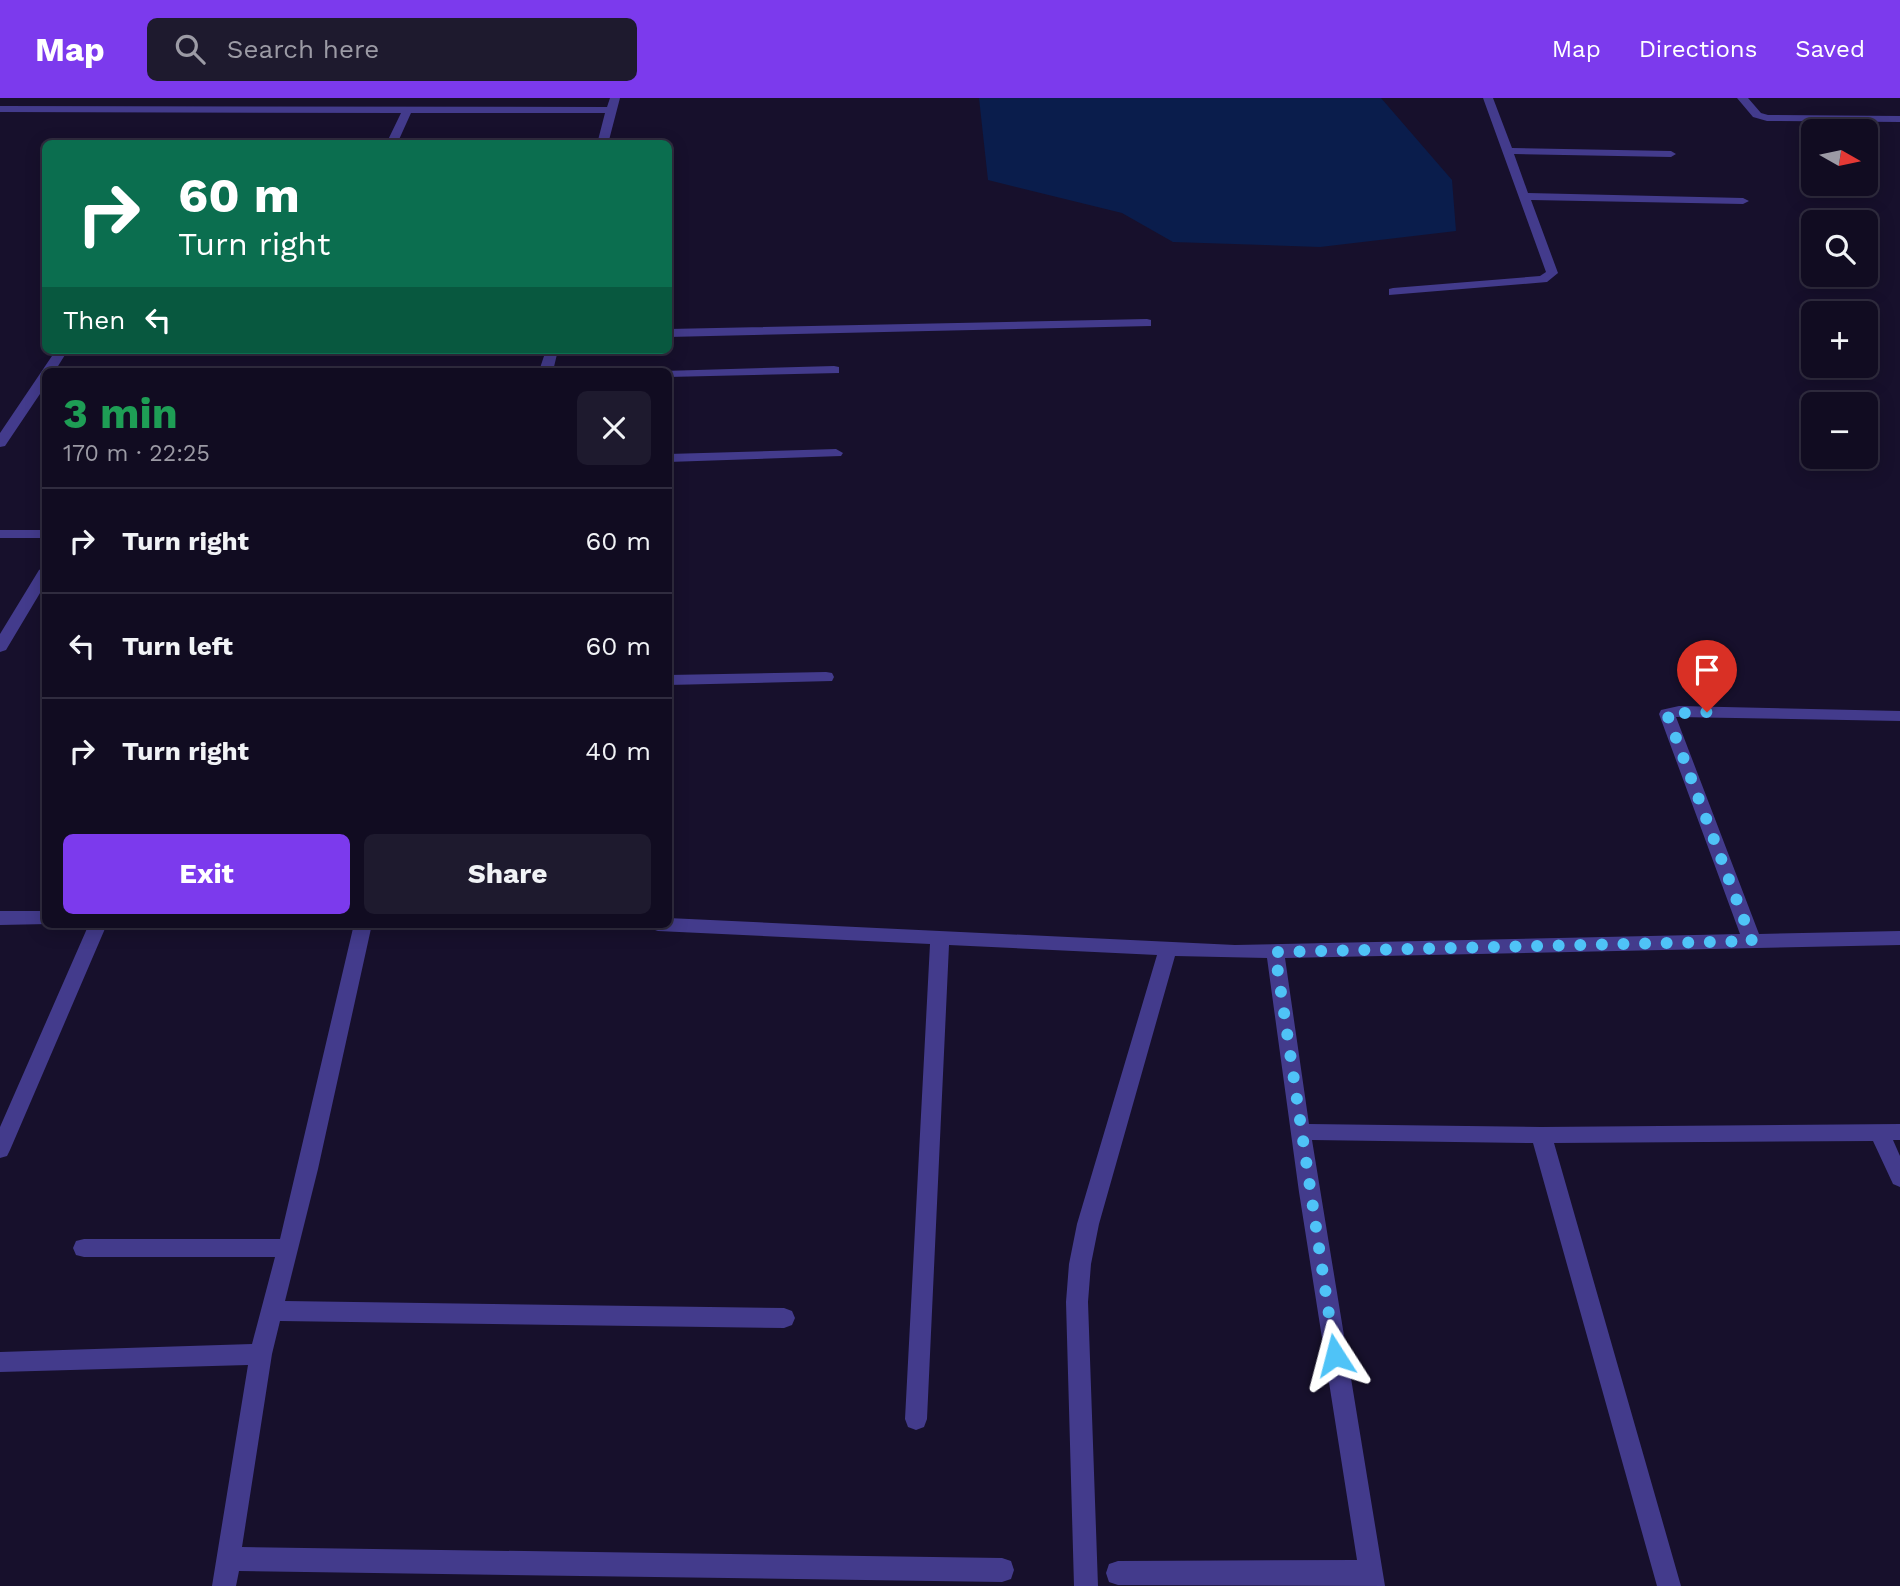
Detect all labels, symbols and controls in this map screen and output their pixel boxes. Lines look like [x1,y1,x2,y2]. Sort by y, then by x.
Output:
search box [147,18,637,81]
text: Map [35,30,105,69]
icon: search [171,30,209,68]
text: Search here [227,34,379,64]
text: Map [1552,35,1601,63]
text: Directions [1639,35,1757,63]
text: Saved [1795,35,1865,63]
north arrow [1801,119,1878,196]
map controls [1801,119,1878,469]
text: 60 m [178,166,300,224]
icon: right [63,168,154,259]
button: search [1801,210,1878,287]
text: Turn right [178,225,330,263]
icon: left [139,301,177,339]
button: + [1801,301,1878,378]
text: Then [63,305,125,335]
text: 3 min [63,389,178,438]
button: close [577,391,651,465]
button: − [1801,392,1878,469]
text: 170 m · 22:25 [63,440,210,467]
icon: right [63,522,101,560]
text: Turn right [122,526,249,556]
text: 60 m [585,526,651,556]
icon: left [63,627,101,665]
text: Turn left [122,631,233,661]
text: 60 m [585,631,651,661]
pin [1677,640,1737,712]
icon: arrive [1688,651,1726,689]
icon: right [63,732,101,770]
text: Turn right [122,736,249,766]
text: 40 m [585,736,651,766]
button: Exit [63,834,350,914]
button: Share [364,834,651,914]
position arrow [1298,1318,1372,1392]

